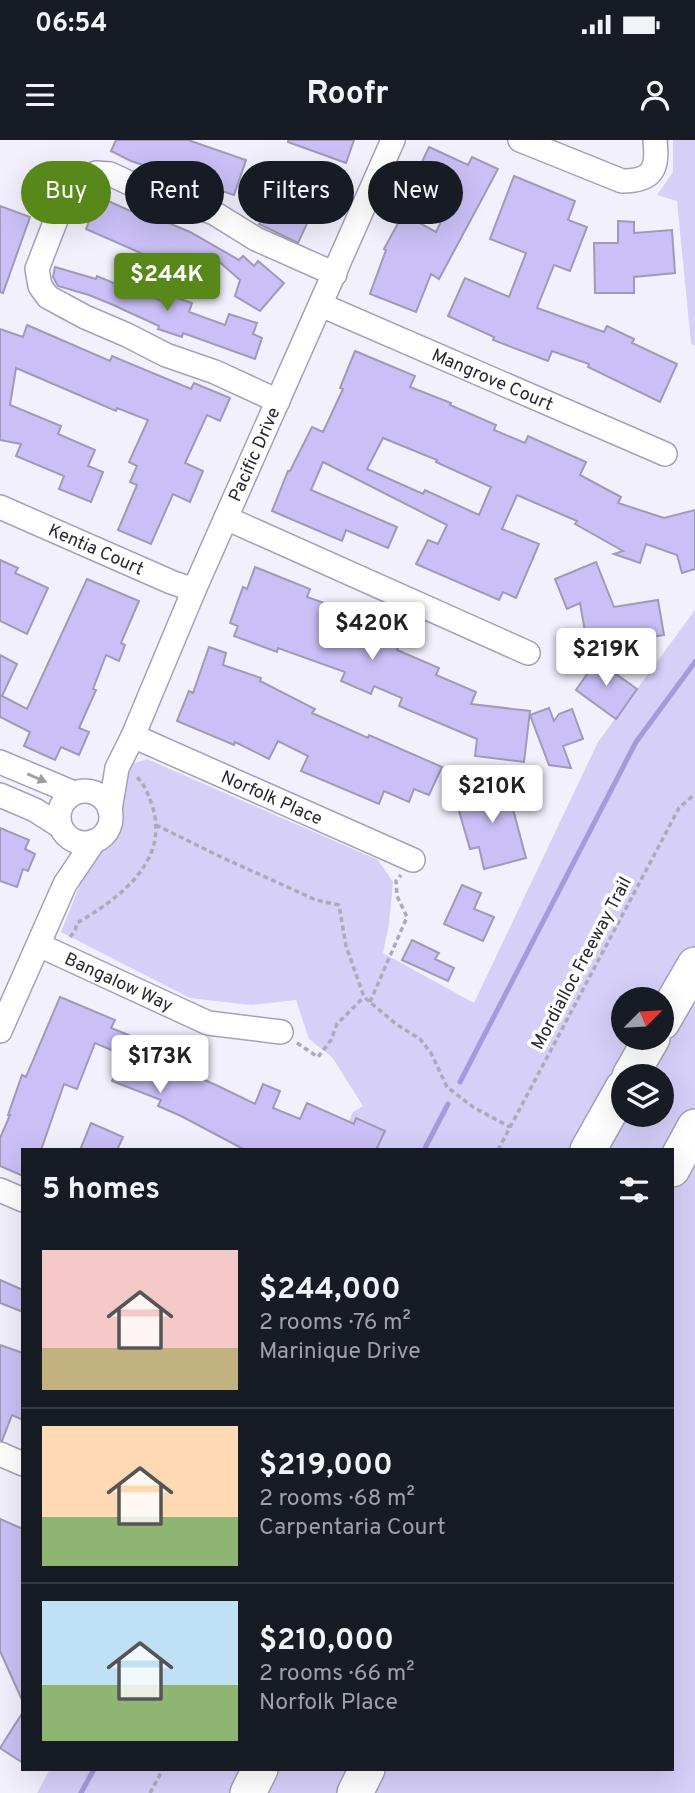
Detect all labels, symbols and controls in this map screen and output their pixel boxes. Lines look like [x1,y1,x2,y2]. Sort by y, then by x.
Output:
text: 06:54 [35,8,108,41]
text: Roofr [306,75,389,115]
icon: menu [21,76,59,114]
icon: person [636,76,674,114]
chip: Buy [21,161,111,224]
chip: Rent [125,161,224,224]
chip: Filters [238,161,354,224]
chip: New [368,161,463,224]
pin: $244K [118,254,216,313]
text: $244K [130,261,204,290]
street label: Mangrove Court [428,344,556,417]
street label: Pacific Drive [224,404,286,506]
street label: Kentia Court [44,520,147,582]
pin: $420K [323,602,421,662]
text: $420K [335,610,409,639]
pin: $219K [557,629,655,688]
text: $219K [572,636,640,665]
street label: Norfolk Place [217,766,326,831]
pin: $210K [443,766,541,825]
one-way arrow [27,772,47,784]
text: $210K [458,773,526,802]
street label: Mordialloc Freeway Trail [527,873,638,1054]
street label: Bangalow Way [60,948,176,1018]
north arrow [611,987,674,1050]
map controls [611,987,674,1127]
pin: $173K [111,1035,209,1095]
text: $173K [127,1043,193,1072]
button: layers [611,1064,674,1127]
icon: filters [615,1171,653,1209]
text: 5 homes [42,1172,160,1209]
text: $244,000 [259,1272,401,1309]
icon: home [98,1278,182,1362]
text: 2 rooms · 76 m² [259,1309,411,1338]
text: Marinique Drive [259,1338,421,1367]
text: $219,000 [259,1448,393,1485]
icon: home [98,1454,182,1538]
text: 2 rooms · 68 m² [259,1485,415,1514]
text: Carpentaria Court [259,1514,446,1543]
text: $210,000 [259,1623,394,1660]
icon: home [98,1629,182,1713]
text: 2 rooms · 66 m² [259,1660,415,1689]
text: Norfolk Place [259,1689,398,1718]

